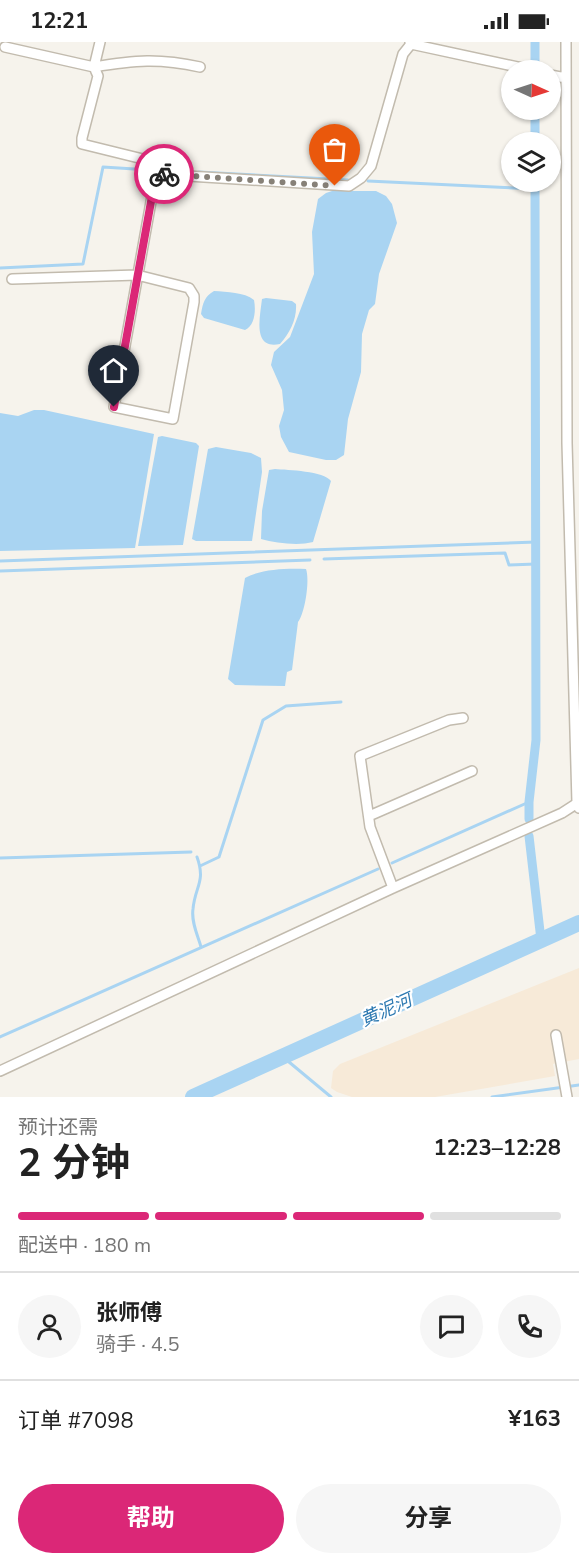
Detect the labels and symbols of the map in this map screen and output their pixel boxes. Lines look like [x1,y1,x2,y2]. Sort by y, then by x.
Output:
north arrow [501,60,561,120]
pin [309,124,360,186]
courier [134,144,194,204]
pin [88,345,139,407]
water label: 黄泥河 [356,987,418,1032]

